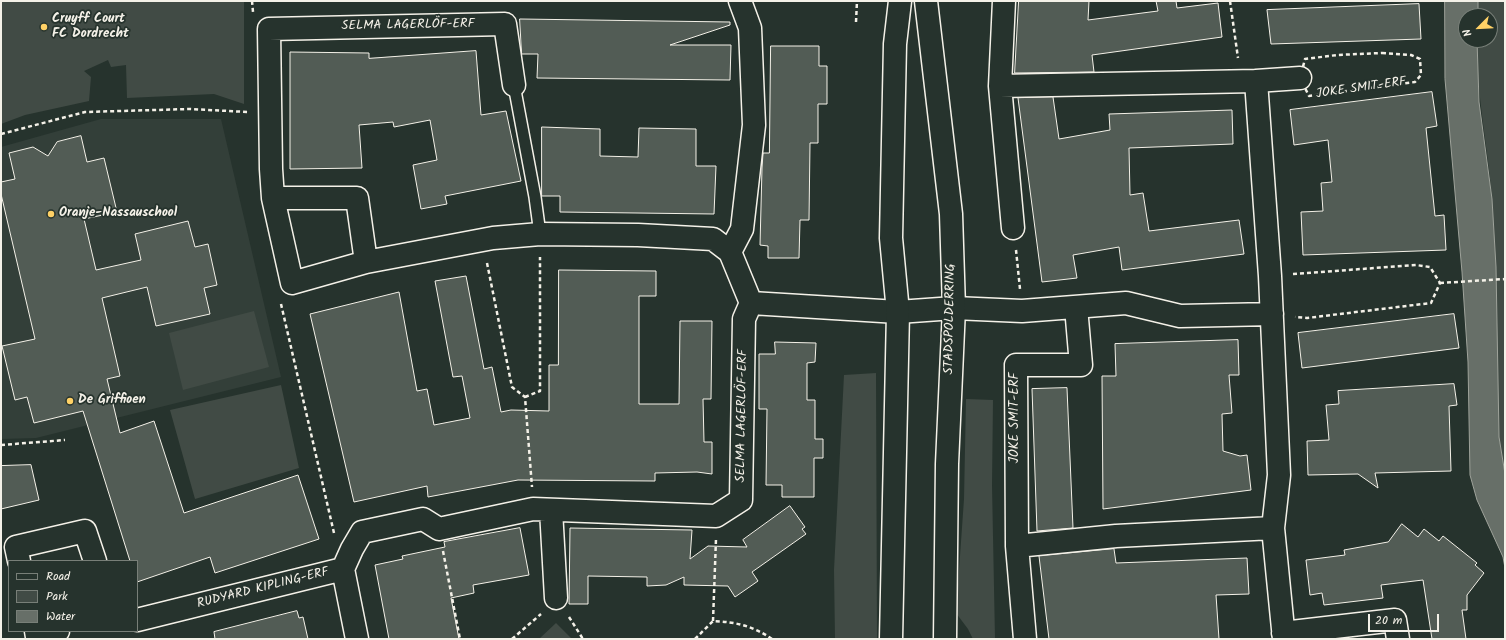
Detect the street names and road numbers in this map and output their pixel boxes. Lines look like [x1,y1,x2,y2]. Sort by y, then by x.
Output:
street label: SELMA LAGERLÖF-ERF [341,17,475,35]
street label: JOKE SMIT-ERF [1315,75,1407,103]
street label: STADSPOLDERRING [942,263,960,375]
street label: SELMA LAGERLÖF-ERF [734,349,752,483]
street label: JOKE SMIT-ERF [1008,373,1024,463]
street label: RUDYARD KIPLING-ERF [196,565,330,613]

